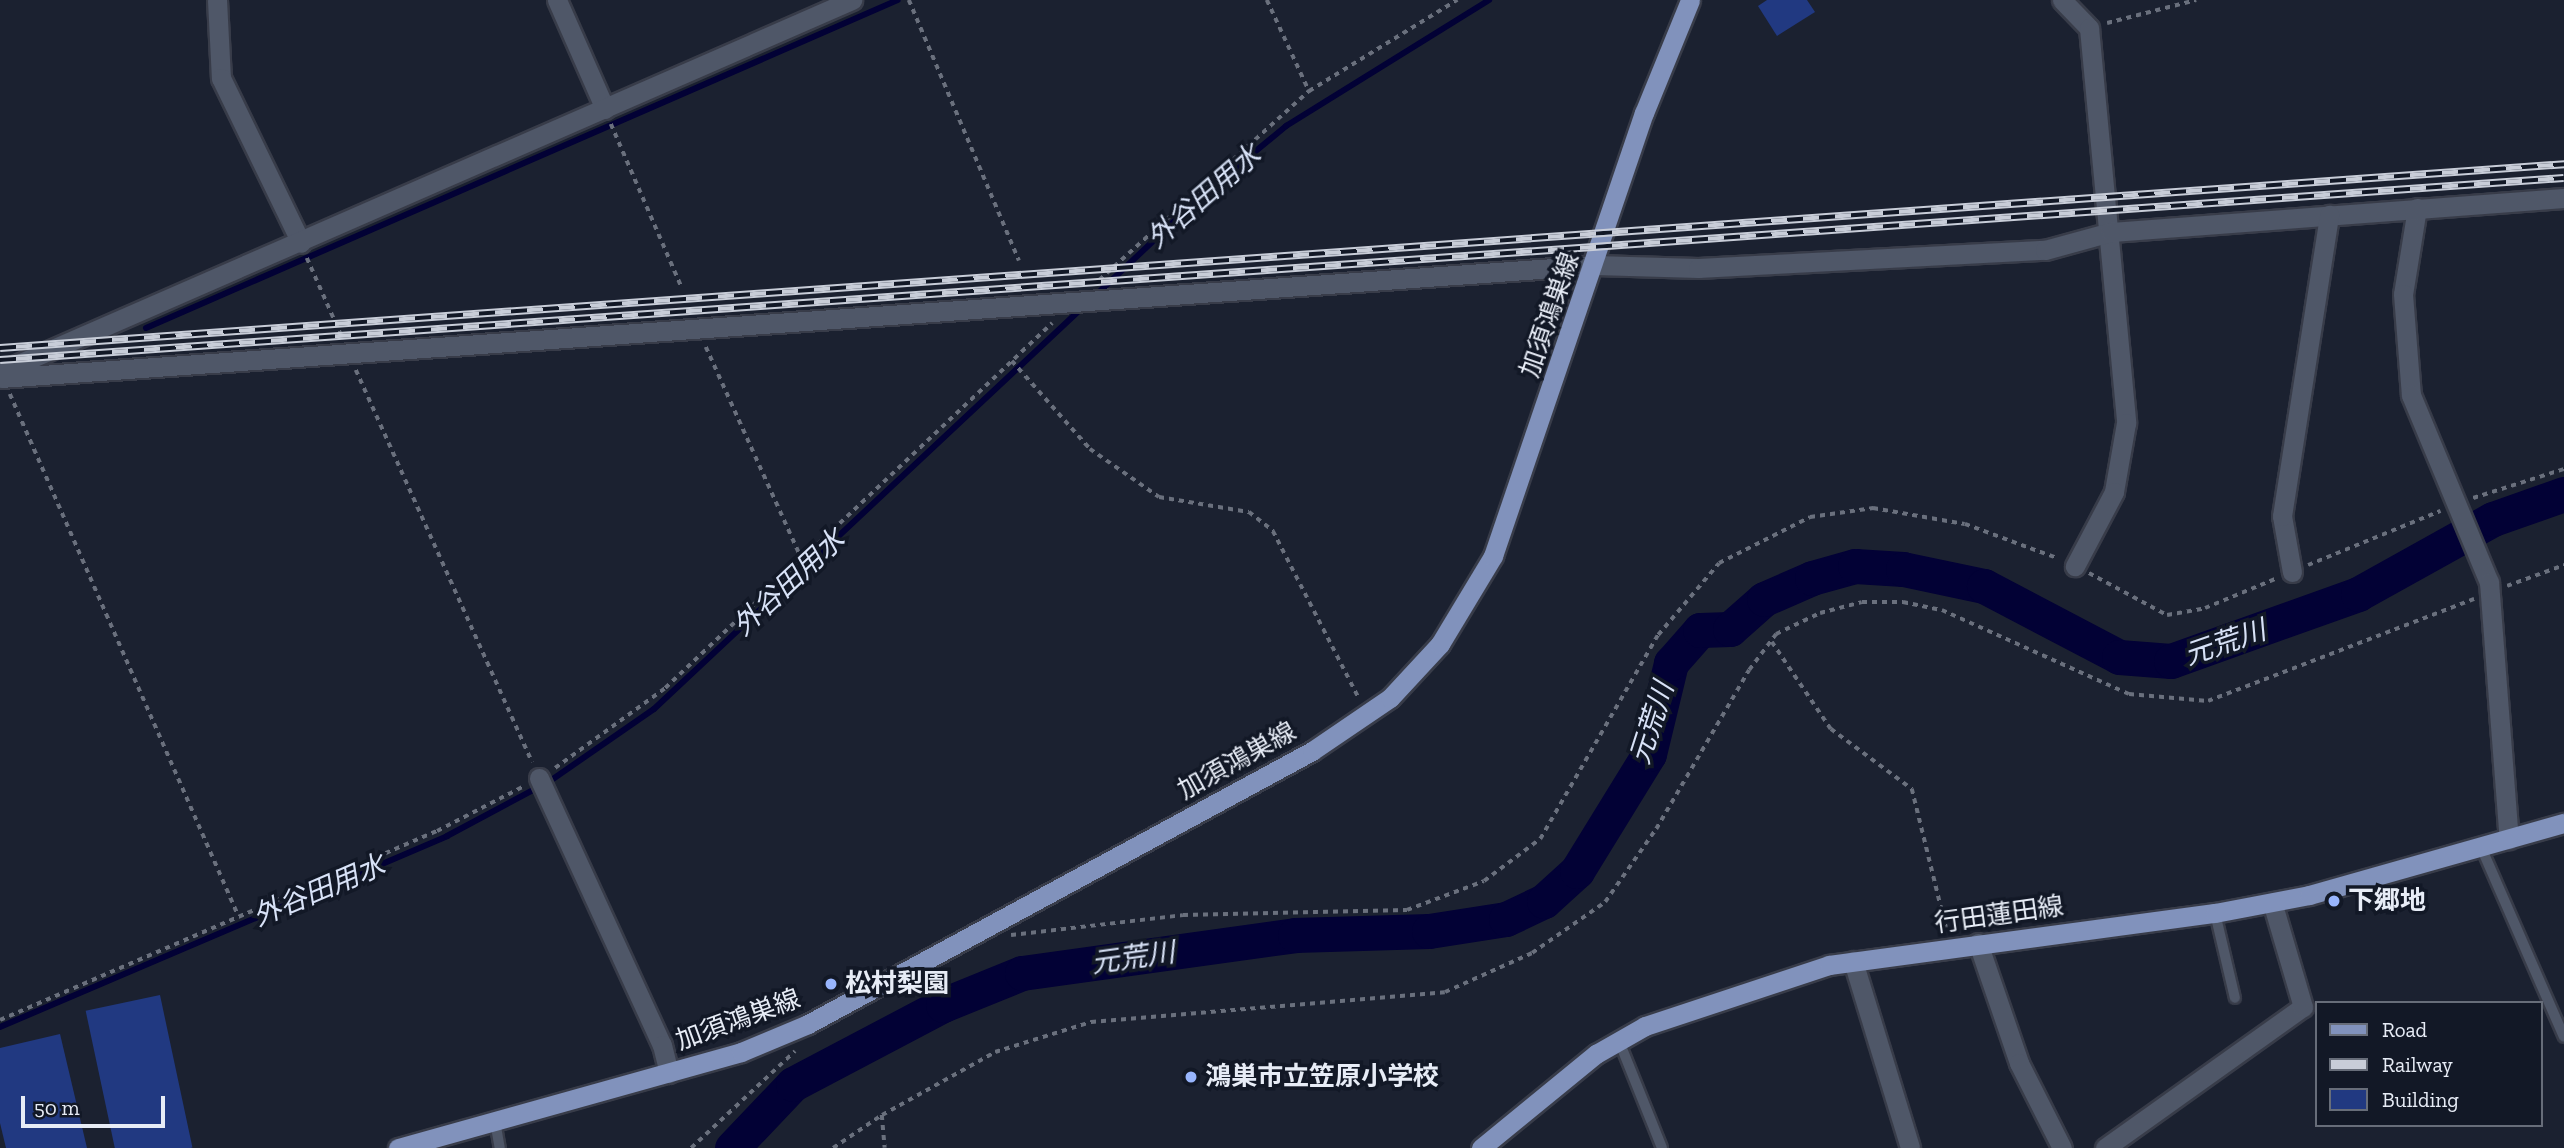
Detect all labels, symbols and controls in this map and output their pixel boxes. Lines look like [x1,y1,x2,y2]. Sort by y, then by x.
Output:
water label: 外谷田用水 [1140,138,1268,256]
street label: 加須鴻巣線 [1514,248,1586,382]
water label: 外谷田用水 [726,523,852,643]
water label: 元荒川 [2180,613,2270,673]
water label: 元荒川 [1623,678,1681,768]
street label: 加須鴻巣線 [1173,716,1301,806]
water label: 外谷田用水 [248,848,390,934]
place label: 下郷地 [2348,885,2426,917]
street label: 行田蓮田線 [1932,891,2066,939]
marker: 下郷地 [2326,893,2342,909]
water label: 元荒川 [1089,936,1177,980]
place label: 松村梨園 [845,968,949,1000]
marker: 松村梨園 [823,976,839,992]
street label: 加須鴻巣線 [672,983,804,1057]
legend [2316,1001,2543,1127]
text: Road [2382,1017,2427,1042]
text: Railway [2382,1052,2453,1077]
place label: 鴻巣市立笠原小学校 [1205,1061,1439,1093]
marker: 鴻巣市立笠原小学校 [1183,1069,1199,1085]
scale bar [24,1082,168,1126]
text: Building [2382,1087,2459,1112]
text: 50 m [34,1095,80,1120]

